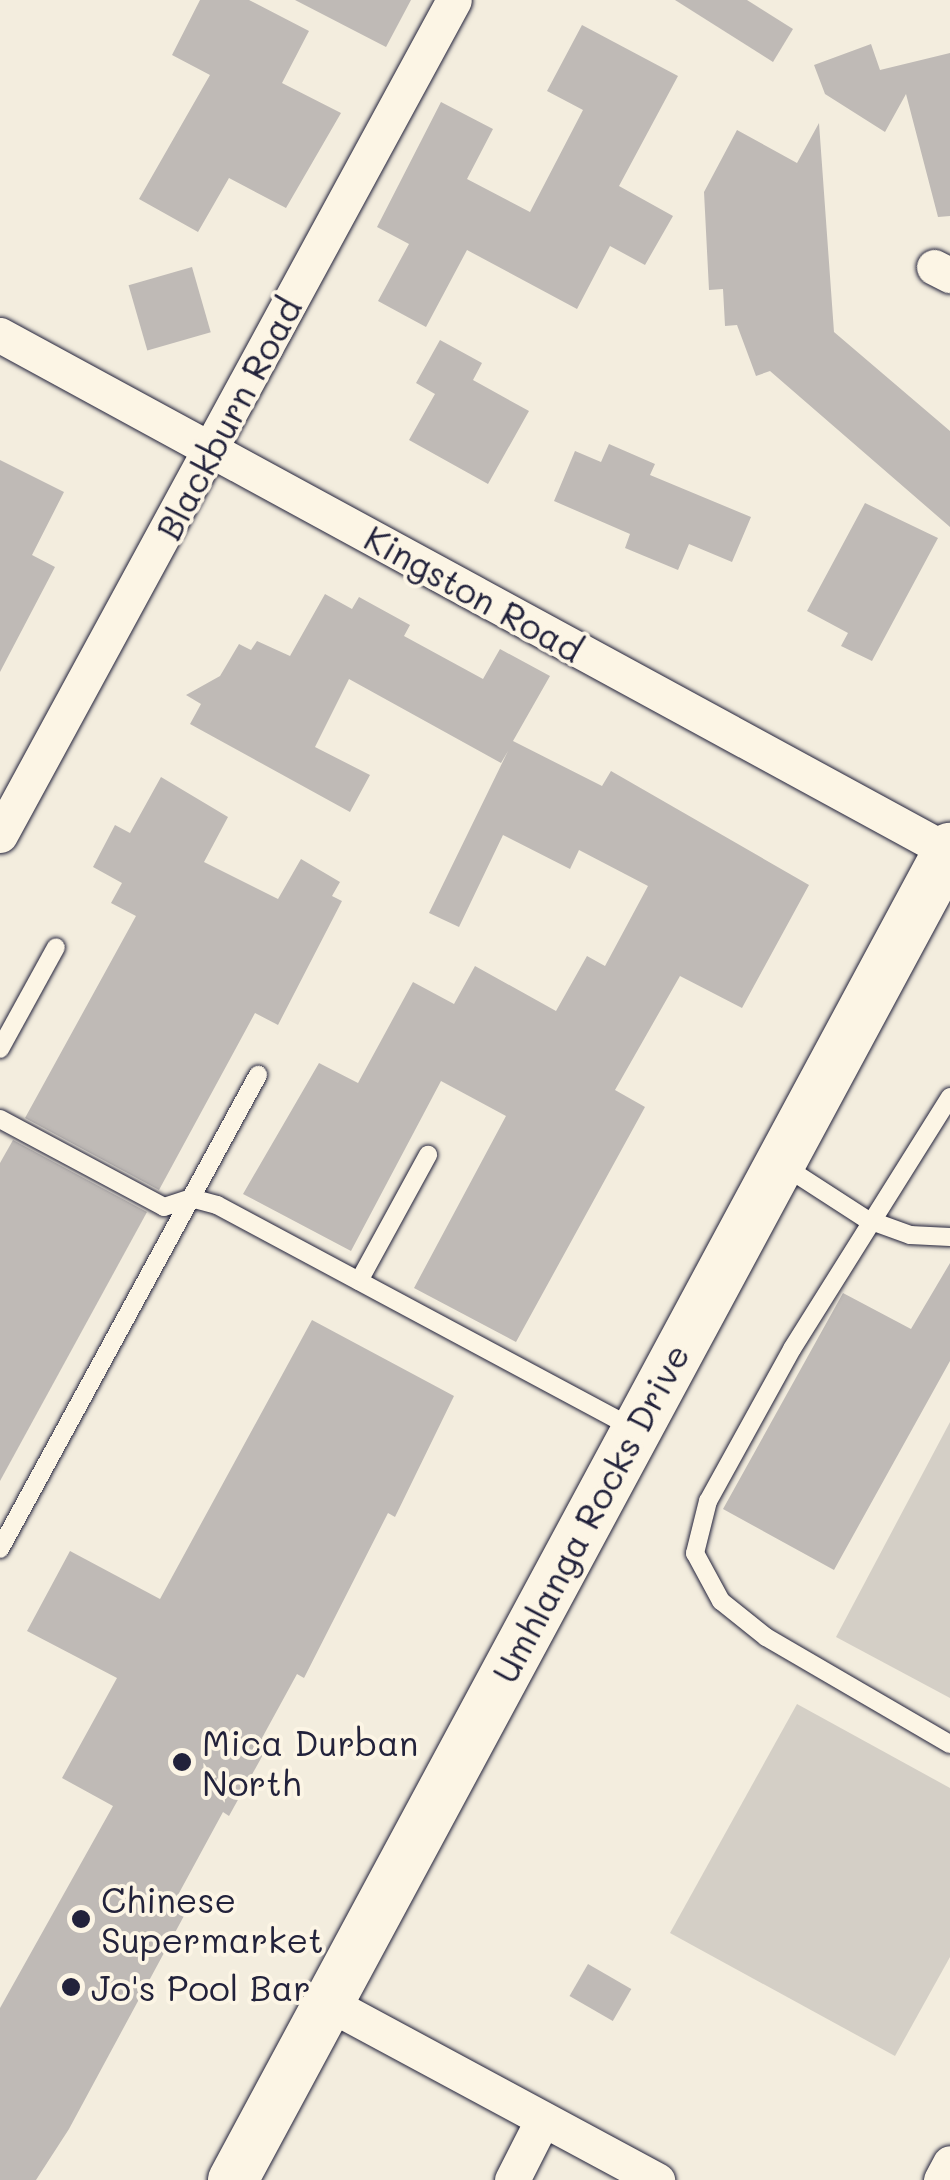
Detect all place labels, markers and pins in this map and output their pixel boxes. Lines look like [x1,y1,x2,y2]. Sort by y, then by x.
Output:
place label: Mica Durban North [202,1721,418,1803]
marker: Mica Durban North [171,1751,193,1773]
place label: Chinese Supermarket [101,1878,324,1960]
marker: Chinese Supermarket [70,1908,92,1930]
place label: Jo's Pool Bar [91,1966,311,2008]
marker: Jo's Pool Bar [60,1976,82,1998]

